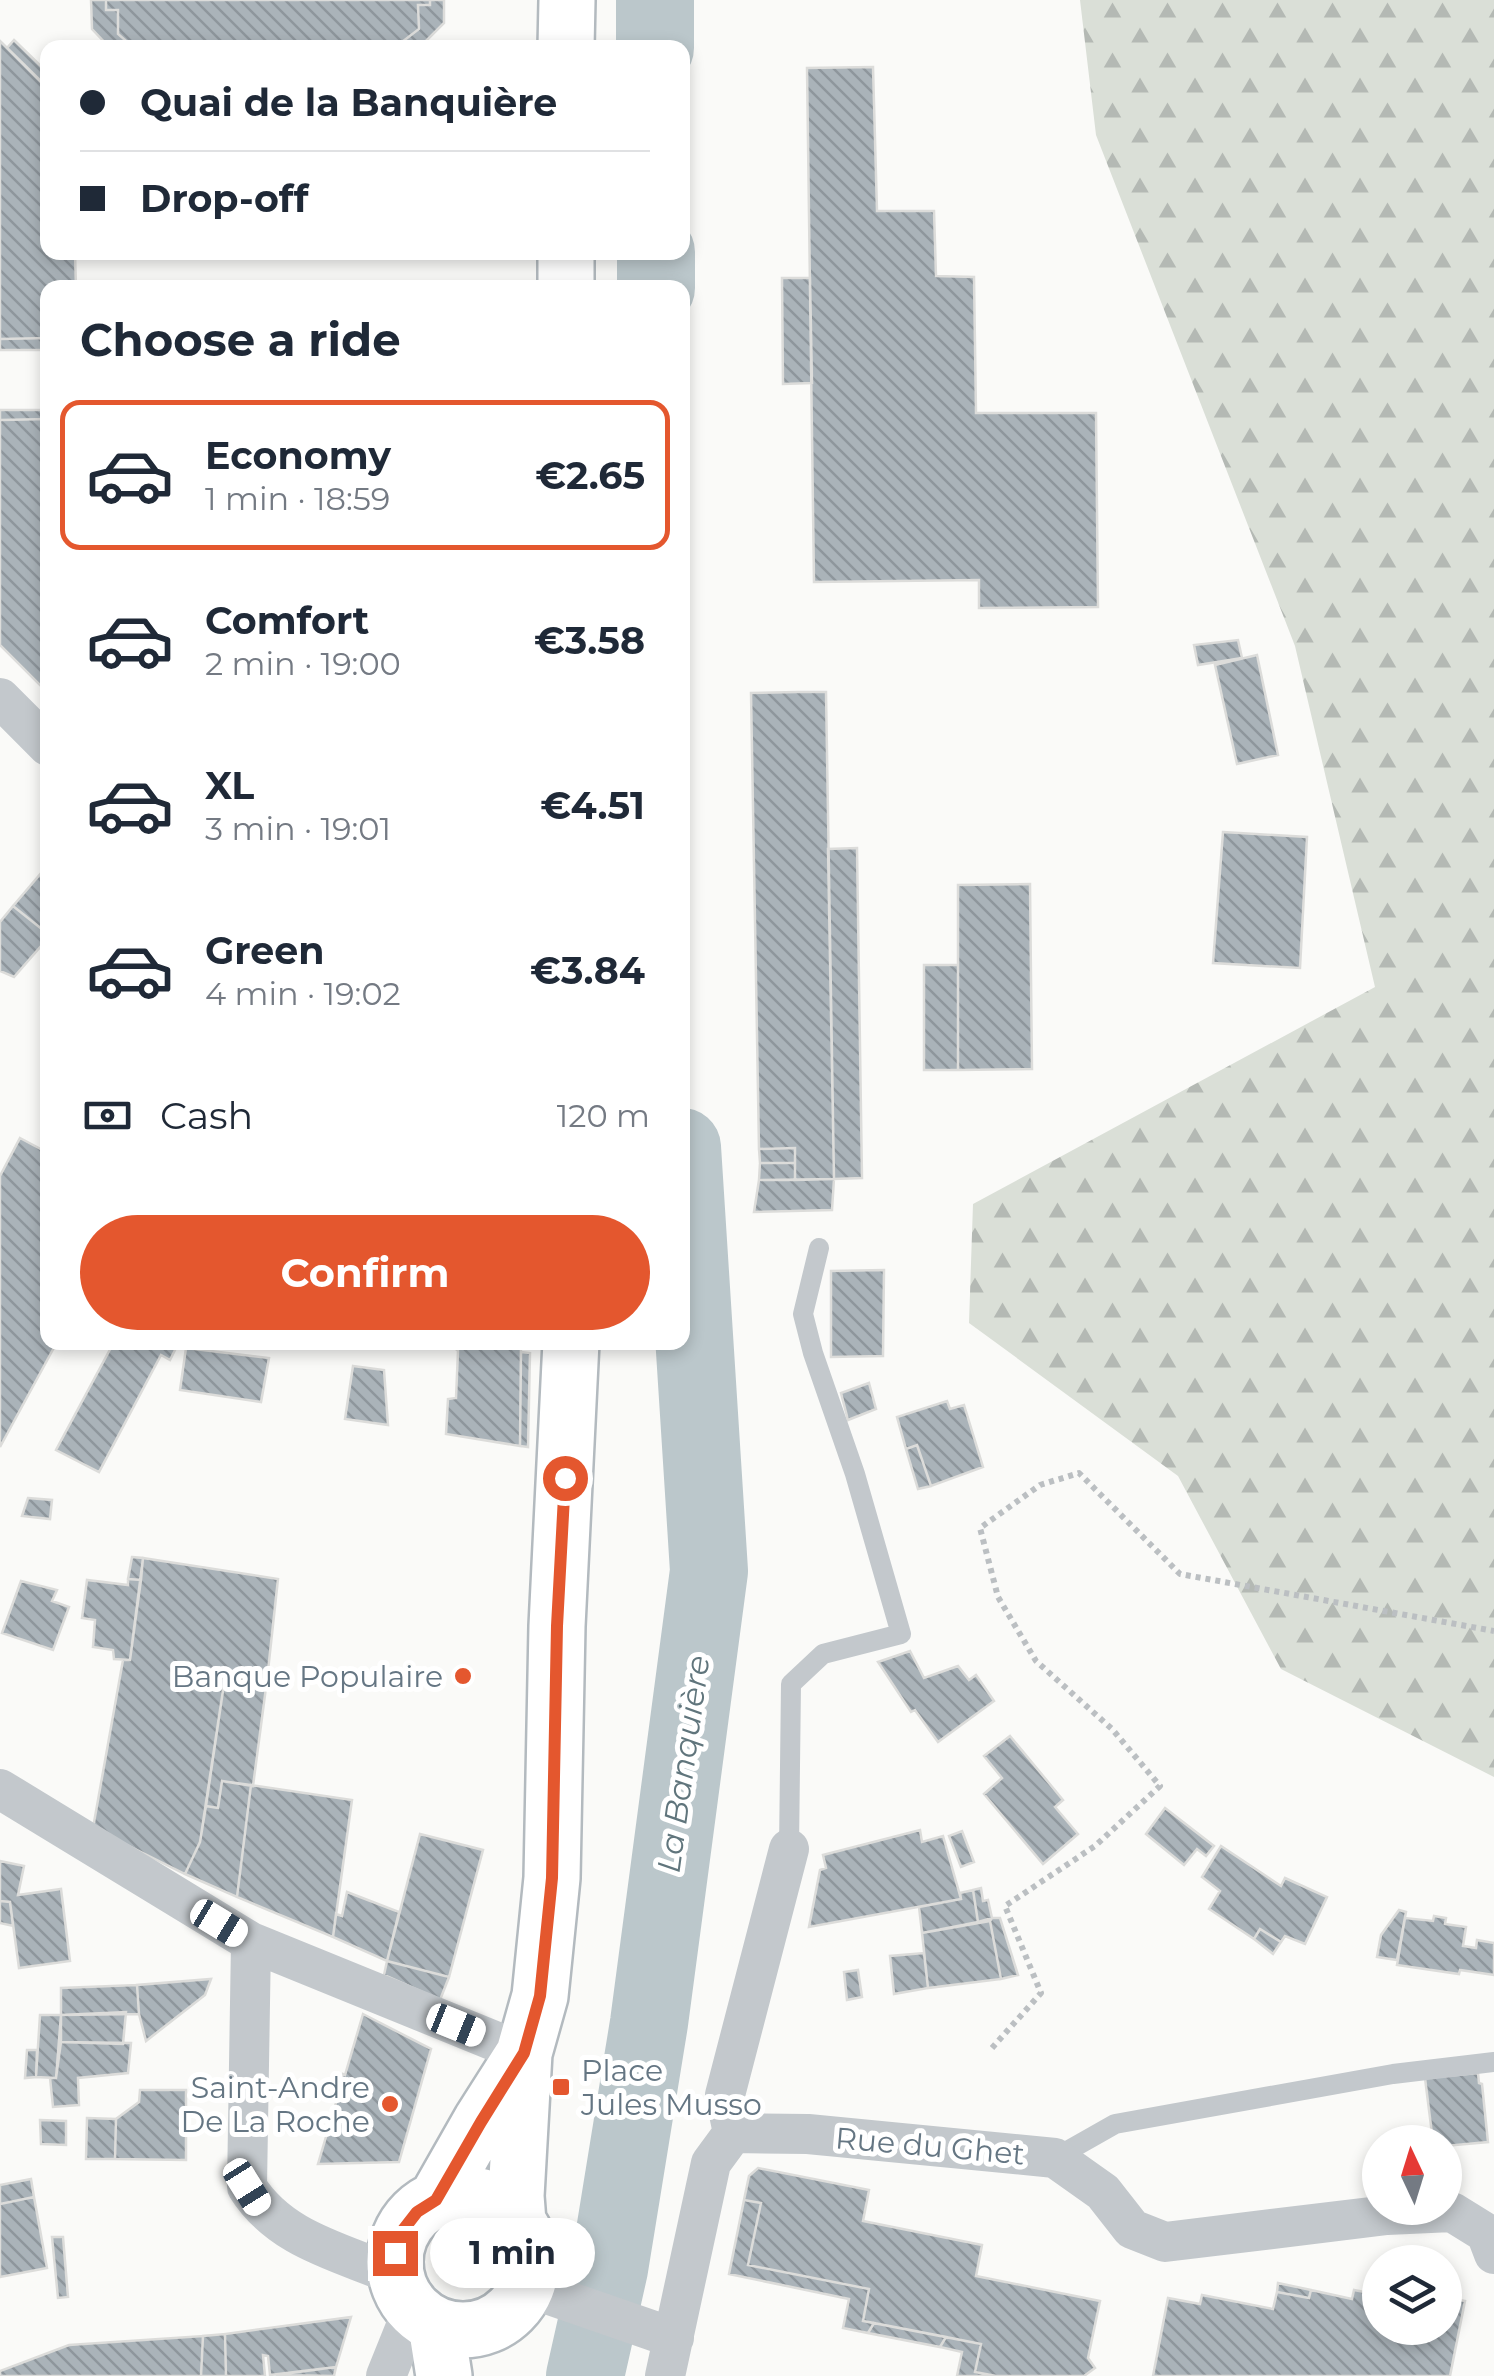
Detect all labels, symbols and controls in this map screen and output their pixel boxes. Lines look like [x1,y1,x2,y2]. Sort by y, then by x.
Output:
text: Quai de la Banquière [140,79,557,126]
text: Drop-off [140,175,309,222]
text: Choose a ride [80,312,401,367]
icon: car [85,430,175,520]
text: Economy [205,432,391,479]
text: €2.65 [535,452,645,499]
text: 1 min · 18:59 [205,479,390,518]
icon: car [85,595,175,685]
text: Comfort [205,597,369,644]
text: €3.58 [534,617,645,664]
text: 2 min · 19:00 [205,644,401,683]
icon: car [85,760,175,850]
text: XL [205,762,254,809]
text: €4.51 [540,782,645,829]
text: 3 min · 19:01 [205,809,391,848]
icon: car [85,925,175,1015]
text: Green [205,927,325,974]
text: €3.84 [530,947,645,994]
text: 4 min · 19:02 [205,974,401,1013]
icon: cash [80,1088,135,1143]
text: Cash [160,1092,253,1139]
text: 120 m [557,1096,650,1135]
button: Confirm [80,1215,650,1330]
route start [543,1456,588,1501]
water label: La Banquière [648,1653,718,1875]
place label: Banque Populaire [172,1658,443,1695]
marker: Banque Populaire [452,1665,474,1687]
car [186,1895,252,1951]
car [423,2000,489,2050]
place label: Place Jules Musso [580,2052,762,2123]
place label: Saint-Andre De La Roche [180,2069,370,2140]
marker: Place Jules Musso [550,2076,572,2098]
marker: Saint-Andre De La Roche [379,2093,401,2115]
street label: Rue du Ghet [834,2119,1026,2173]
north arrow [1362,2125,1462,2225]
map controls [1362,2125,1462,2345]
car [218,2154,276,2220]
callout: 1 min [430,2218,595,2288]
route end [373,2231,418,2276]
text: 1 min [469,2233,556,2272]
button: layers [1362,2245,1462,2345]

